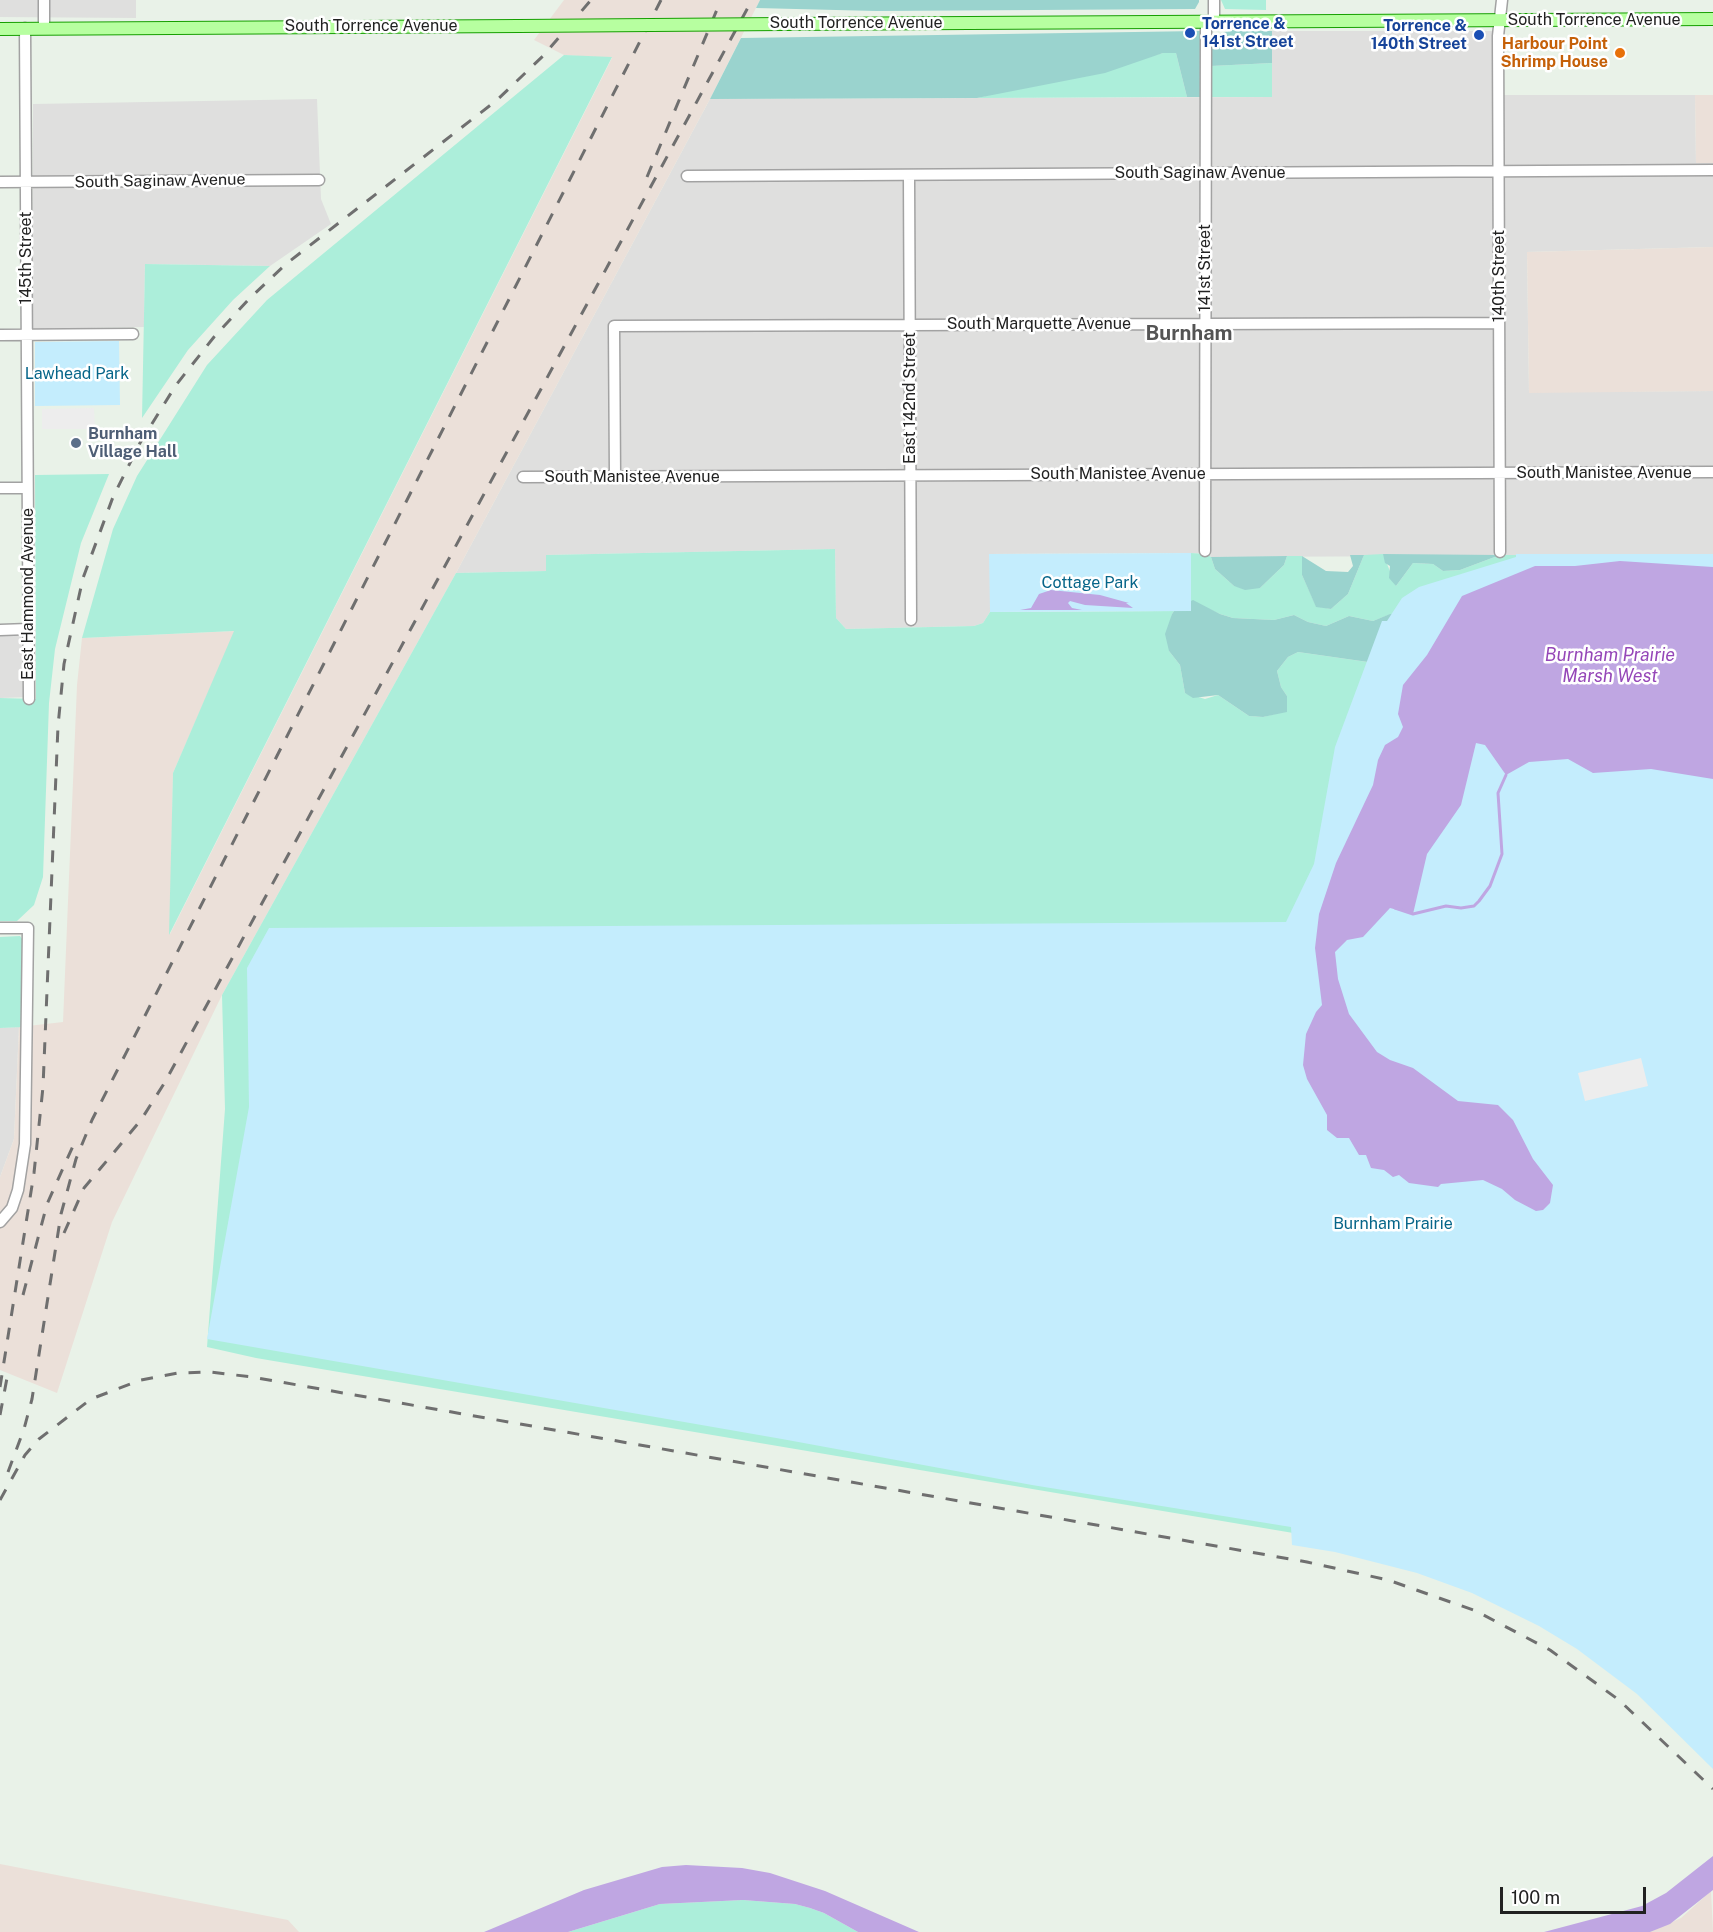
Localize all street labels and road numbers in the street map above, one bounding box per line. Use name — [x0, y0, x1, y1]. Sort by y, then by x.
street label: South Torrence Avenue — [1507, 10, 1681, 30]
street label: South Torrence Avenue — [769, 13, 943, 33]
street label: South Torrence Avenue — [284, 16, 458, 36]
street label: South Saginaw Avenue — [1114, 163, 1286, 183]
street label: South Saginaw Avenue — [74, 170, 246, 192]
street label: 145th Street — [16, 212, 36, 304]
street label: 141st Street — [1195, 224, 1215, 312]
street label: 140th Street — [1489, 230, 1509, 322]
street label: South Marquette Avenue — [947, 314, 1131, 334]
street label: East 142nd Street — [900, 332, 920, 464]
street label: South Manistee Avenue — [1516, 463, 1692, 483]
street label: South Manistee Avenue — [1030, 464, 1206, 484]
street label: South Manistee Avenue — [544, 467, 720, 487]
street label: East Hammond Avenue — [18, 508, 38, 680]

